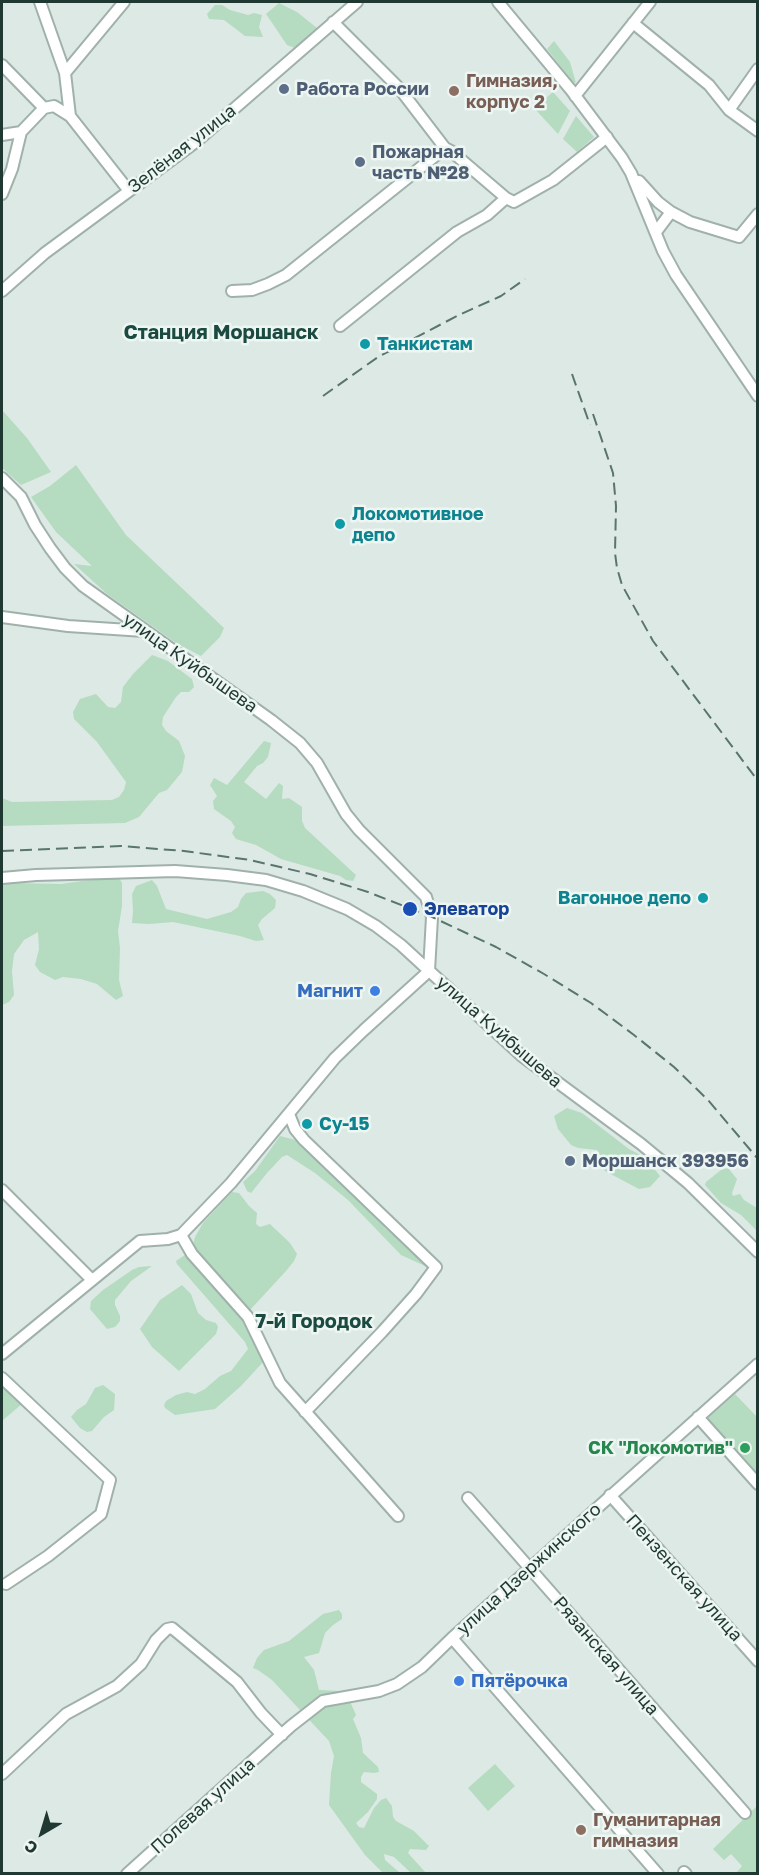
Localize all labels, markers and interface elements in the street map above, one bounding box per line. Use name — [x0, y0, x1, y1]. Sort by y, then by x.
place label: Гимназия, корпус 2 — [466, 70, 558, 112]
place label: Работа России — [296, 78, 429, 100]
marker: Работа России — [277, 82, 291, 96]
marker: Гимназия, корпус 2 — [447, 84, 461, 98]
street label: Зелёная улица — [124, 100, 240, 198]
place label: Пожарная часть №28 — [372, 141, 469, 184]
marker: Пожарная часть №28 — [353, 155, 367, 169]
district label: Станция Моршанск — [123, 321, 319, 345]
place label: Танкистам — [377, 333, 473, 355]
marker: Танкистам — [358, 337, 372, 351]
place label: Локомотивное депо — [352, 503, 484, 546]
marker: Локомотивное депо — [333, 517, 347, 531]
street label: улица Куйбышева — [119, 608, 261, 718]
place label: Вагонное депо — [558, 887, 691, 909]
marker: Вагонное депо — [696, 891, 710, 905]
place label: Элеватор — [424, 898, 509, 920]
marker: Элеватор — [401, 900, 419, 918]
street label: улица Куйбышева — [432, 972, 566, 1092]
place label: Магнит — [297, 980, 363, 1002]
marker: Магнит — [368, 984, 382, 998]
place label: Су-15 — [319, 1113, 369, 1135]
marker: Су-15 — [300, 1117, 314, 1131]
place label: Моршанск 393956 — [582, 1150, 749, 1172]
marker: Моршанск 393956 — [563, 1154, 577, 1168]
district label: 7-й Городок — [255, 1310, 373, 1334]
place label: СК "Локомотив" — [588, 1437, 733, 1459]
marker: СК "Локомотив" — [738, 1441, 752, 1455]
street label: улица Дзержинского — [452, 1499, 606, 1639]
street label: Пензенская улица — [621, 1510, 747, 1646]
street label: Рязанская улица — [549, 1592, 663, 1720]
place label: Пятёрочка — [471, 1670, 568, 1692]
marker: Пятёрочка — [452, 1674, 466, 1688]
street label: Полевая улица — [146, 1754, 260, 1858]
north arrow — [12, 1803, 72, 1863]
place label: Гуманитарная гимназия — [593, 1809, 721, 1852]
marker: Гуманитарная гимназия — [574, 1823, 588, 1837]
text: С — [20, 1836, 42, 1859]

